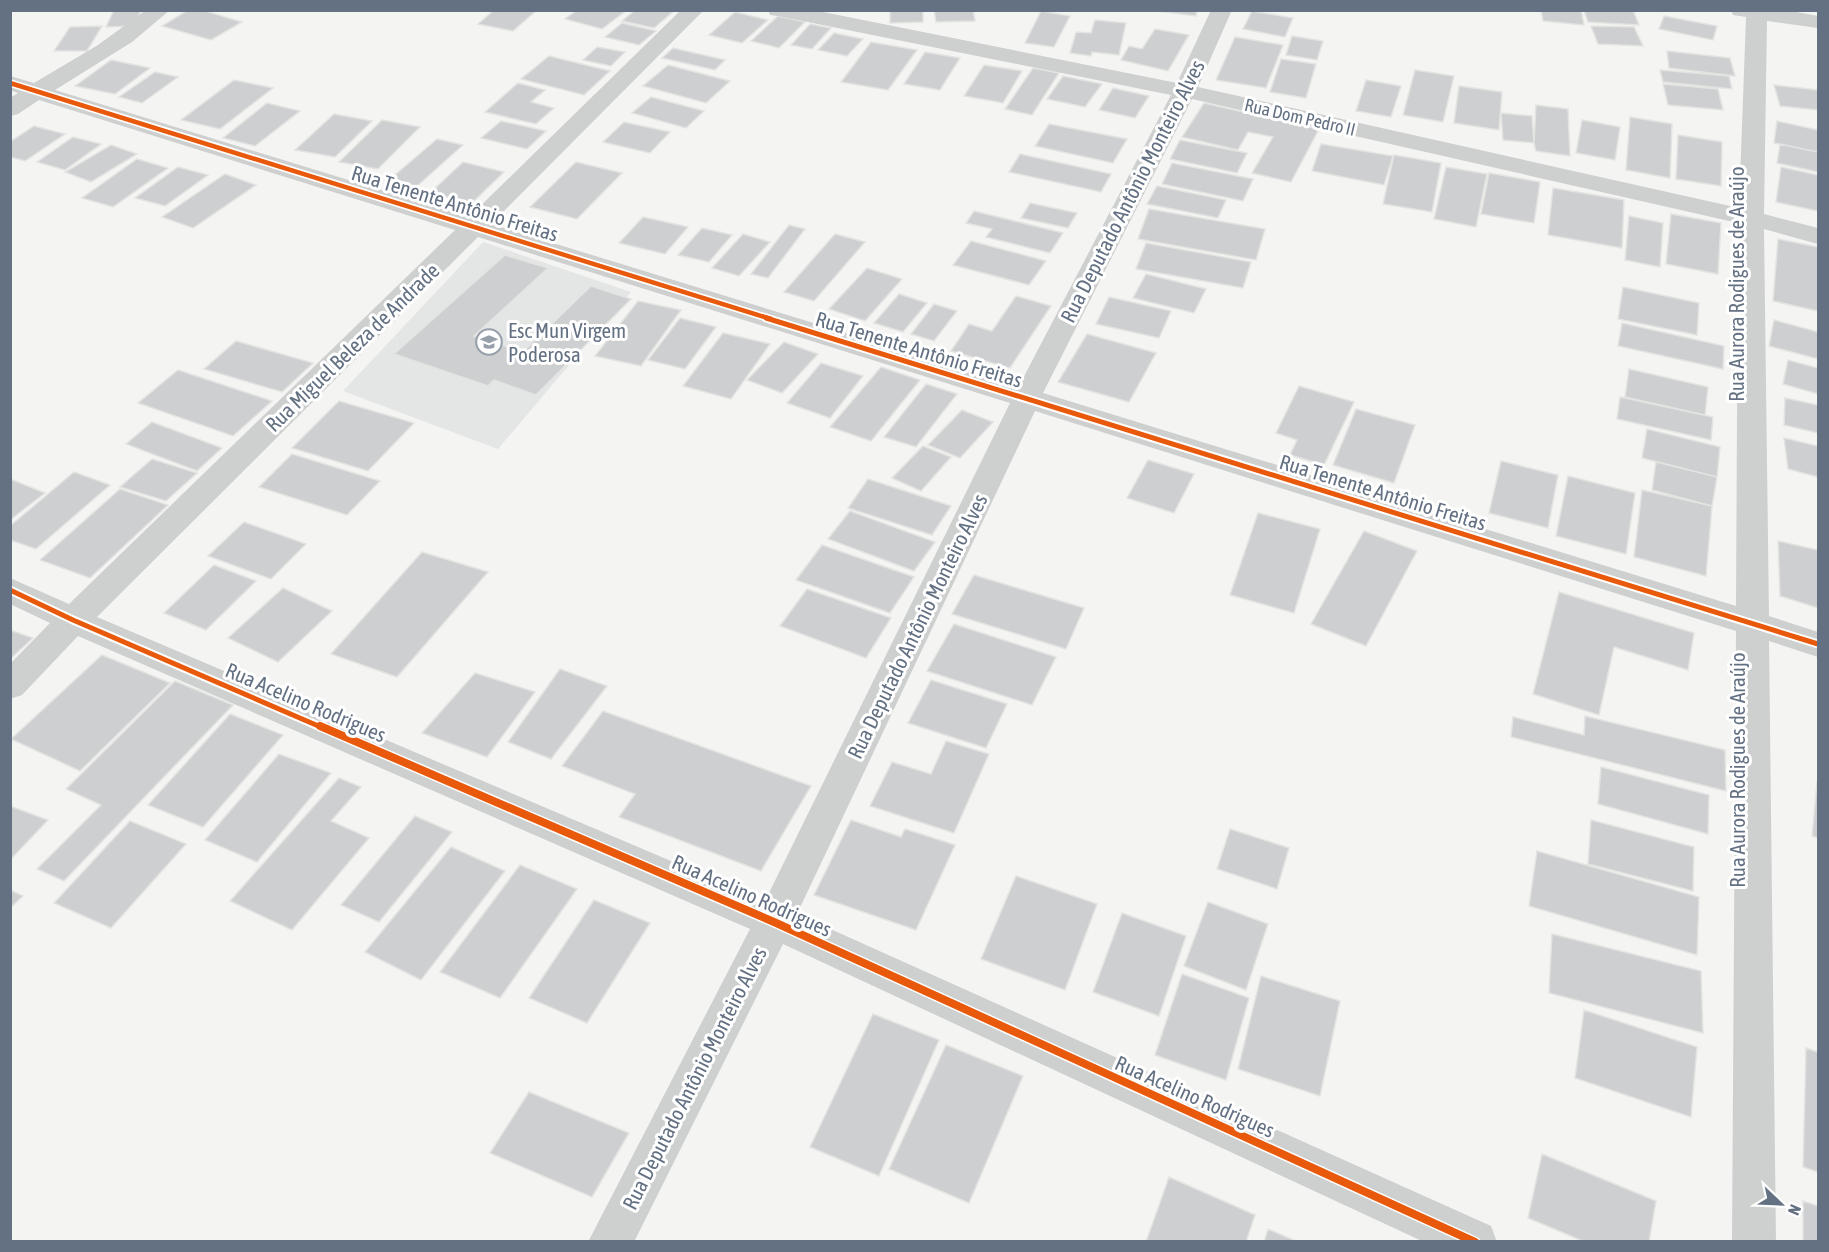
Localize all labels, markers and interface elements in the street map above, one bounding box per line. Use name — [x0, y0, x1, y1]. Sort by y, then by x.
street label: Rua Deputado Antônio Monteiro Alves — [1055, 56, 1209, 326]
street label: Rua Dom Pedro II — [1243, 94, 1357, 140]
street label: Rua Tenente Antônio Freitas — [349, 160, 561, 246]
street label: Rua Aurora Rodigues de Araújo — [1724, 166, 1748, 402]
street label: Rua Miguel Beleza de Andrade — [260, 258, 444, 436]
street label: Rua Tenente Antônio Freitas — [813, 306, 1025, 392]
place label: Esc Mun Virgem Poderosa — [508, 318, 626, 366]
school or university icon: Esc Mun Virgem Poderosa — [474, 327, 504, 357]
street label: Rua Tenente Antônio Freitas — [1277, 449, 1489, 535]
street label: Rua Deputado Antônio Monteiro Alves — [842, 490, 992, 762]
street label: Rua Aurora Rodigues de Araújo — [1725, 652, 1749, 888]
street label: Rua Acelino Rodrigues — [222, 657, 390, 747]
street label: Rua Acelino Rodrigues — [669, 849, 835, 941]
street label: Rua Deputado Antônio Monteiro Alves — [617, 943, 771, 1213]
street label: Rua Acelino Rodrigues — [1112, 1050, 1278, 1142]
north arrow — [1751, 1174, 1811, 1234]
text: N — [1785, 1202, 1805, 1218]

